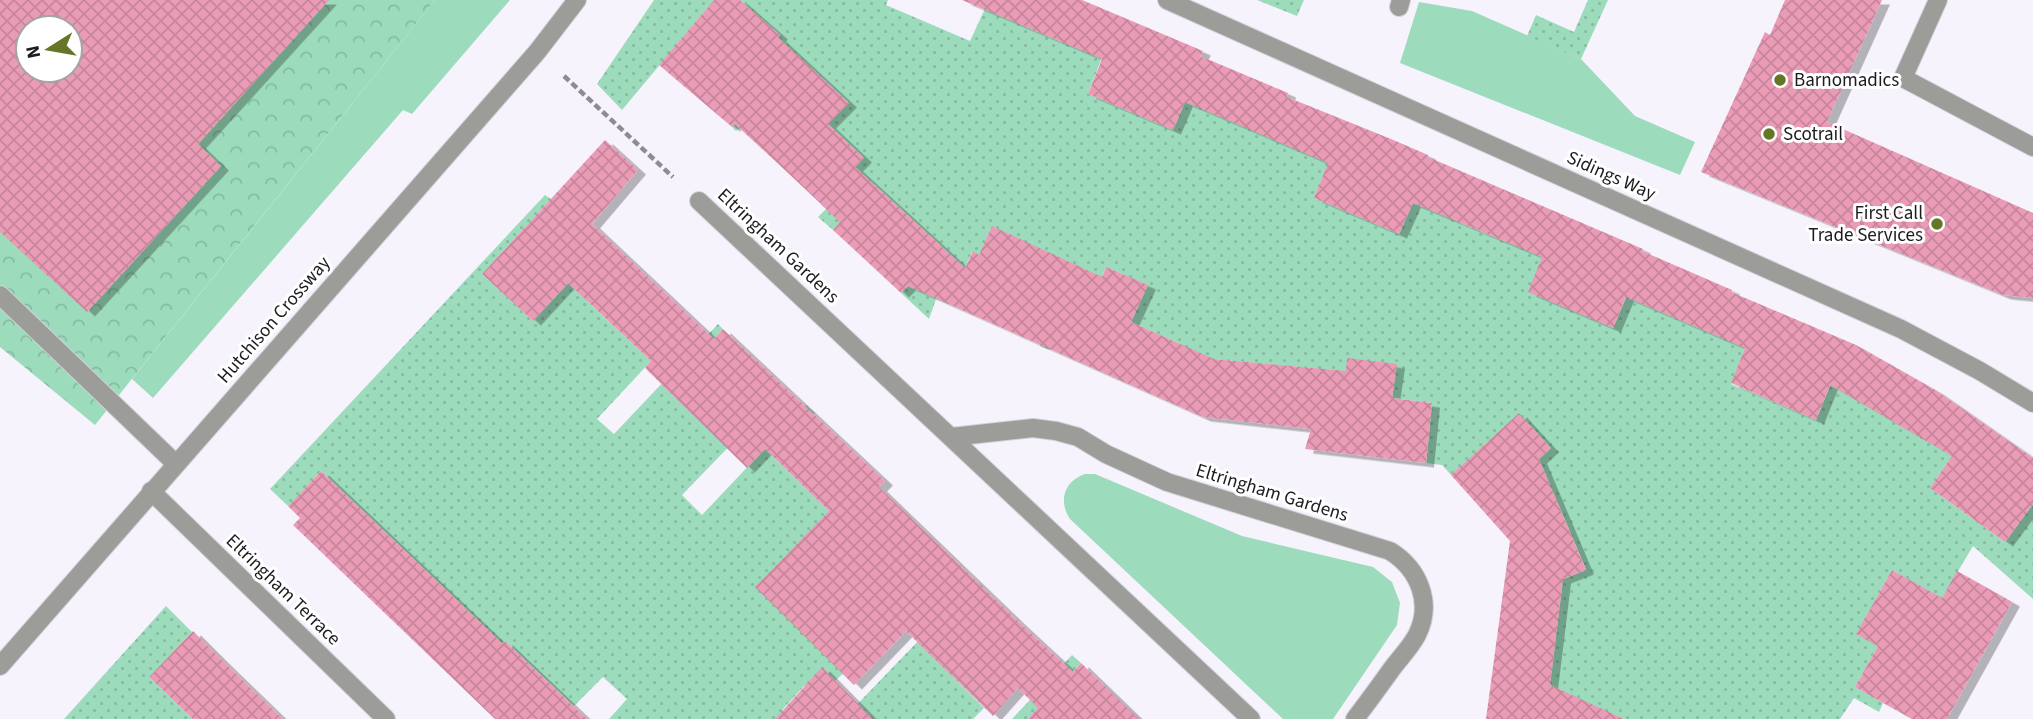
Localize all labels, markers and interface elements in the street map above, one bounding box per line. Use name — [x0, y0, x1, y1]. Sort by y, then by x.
north arrow — [14, 14, 84, 84]
text: N — [19, 43, 48, 61]
place label: Barnomadics — [1794, 67, 1899, 94]
marker: Barnomadics — [1772, 72, 1788, 88]
place label: Scotrail — [1783, 121, 1843, 148]
marker: Scotrail — [1761, 126, 1777, 142]
street label: Sidings Way — [1562, 144, 1660, 208]
street label: Eltringham Gardens — [711, 182, 845, 310]
place label: First Call Trade Services — [1808, 200, 1923, 249]
marker: First Call Trade Services — [1929, 216, 1945, 232]
street label: Hutchison Crossway — [211, 251, 337, 389]
street label: Eltringham Gardens — [1192, 457, 1352, 529]
street label: Eltringham Terrace — [220, 528, 346, 652]

